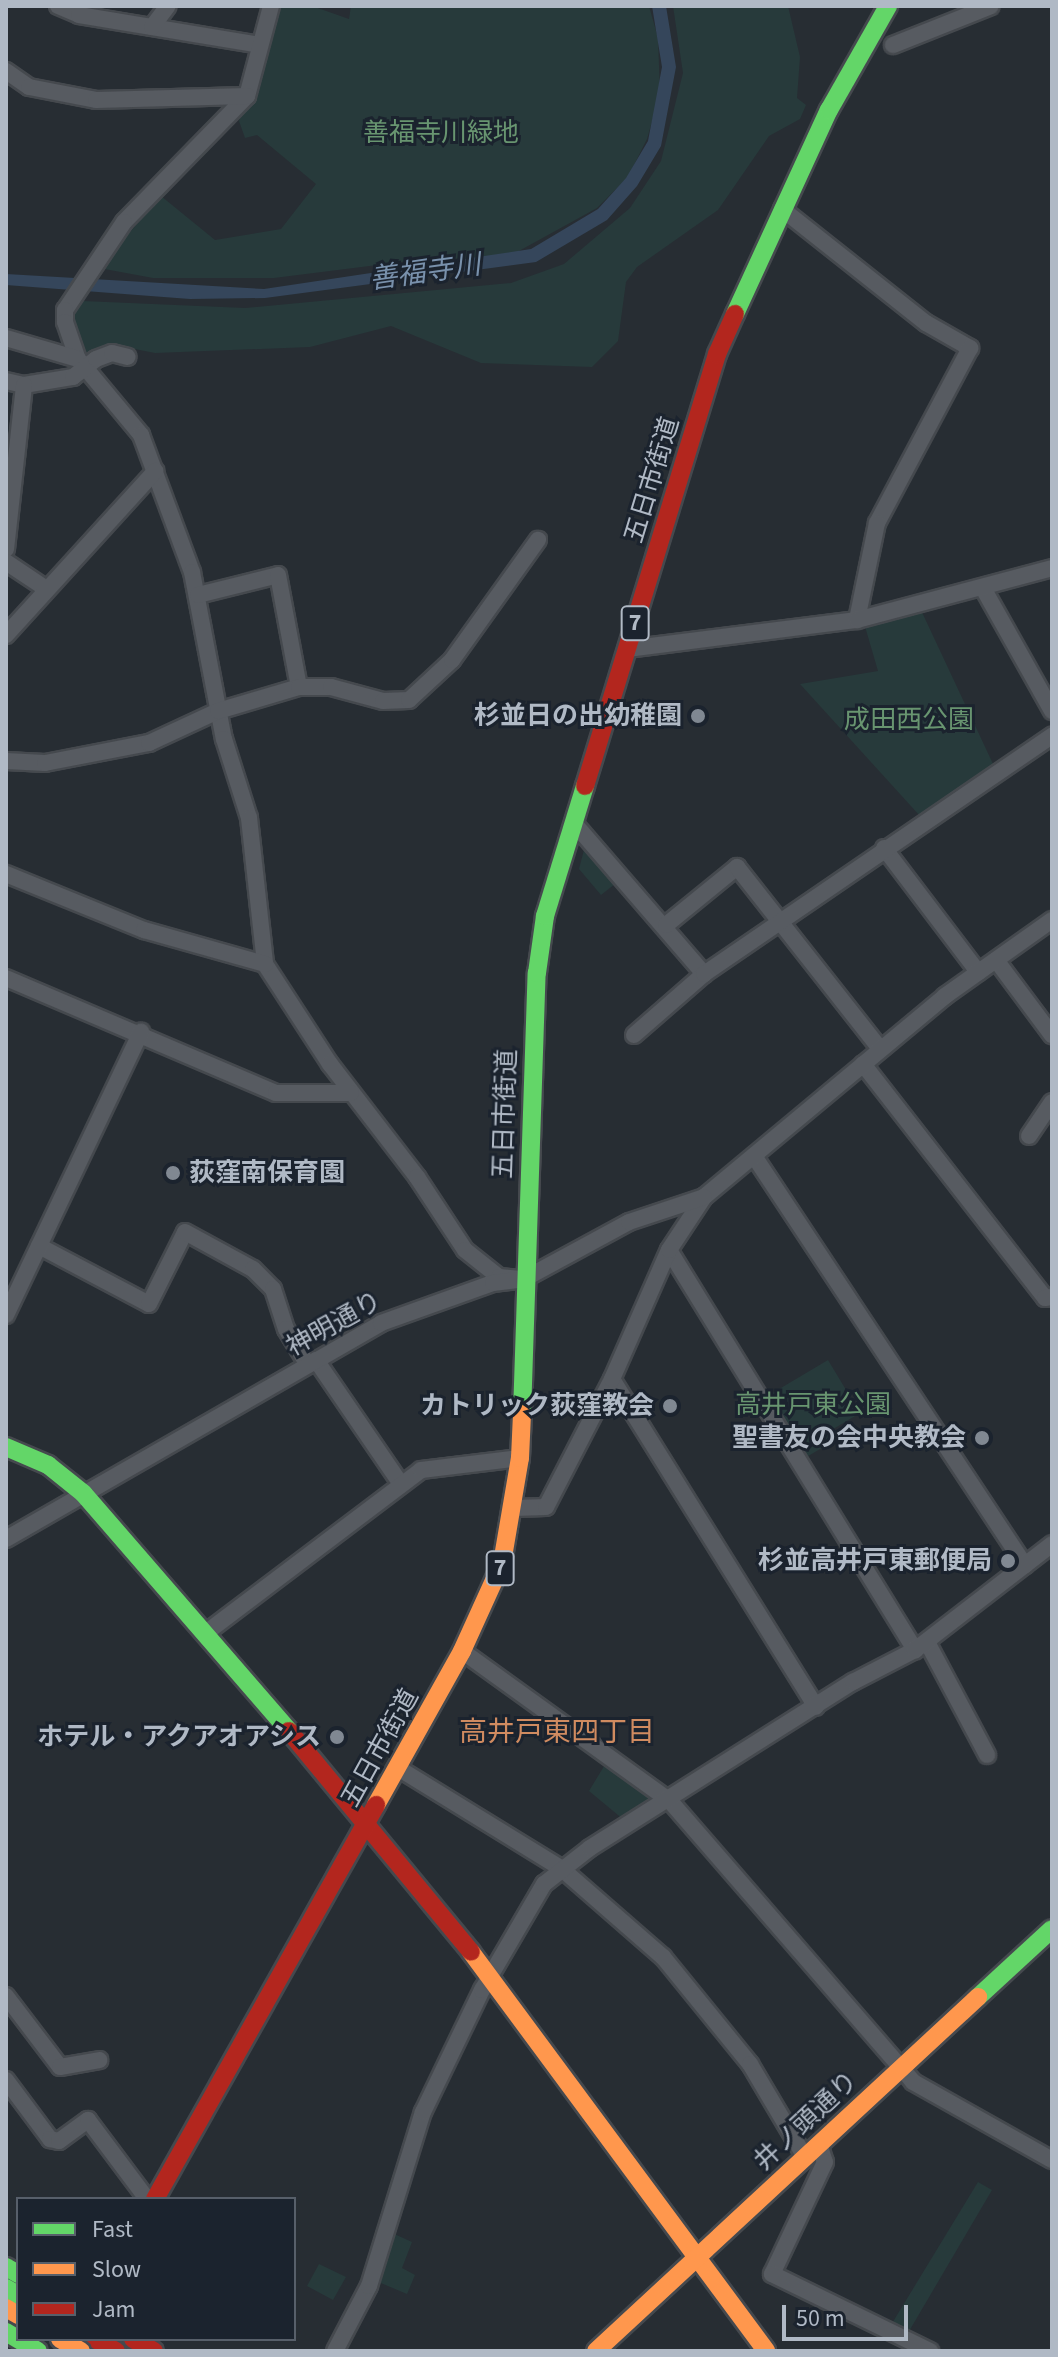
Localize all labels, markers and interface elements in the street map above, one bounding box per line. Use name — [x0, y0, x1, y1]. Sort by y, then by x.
park label: 善福寺川緑地 — [363, 117, 519, 149]
water label: 善福寺川 — [367, 248, 483, 296]
street label: 五日市街道 — [618, 413, 686, 547]
road number: 7 — [619, 603, 651, 643]
place label: 杉並日の出幼稚園 — [474, 700, 682, 732]
park label: 成田西公園 — [844, 704, 974, 736]
marker: 杉並日の出幼稚園 — [689, 707, 707, 725]
street label: 五日市街道 — [487, 1048, 523, 1180]
place label: 荻窪南保育園 — [189, 1157, 345, 1189]
marker: 荻窪南保育園 — [164, 1164, 182, 1182]
street label: 神明通り — [281, 1285, 387, 1363]
park label: 高井戸東公園 — [735, 1389, 891, 1421]
place label: カトリック荻窪教会 — [420, 1390, 654, 1422]
marker: カトリック荻窪教会 — [661, 1397, 679, 1415]
place label: 聖書友の会中央教会 — [732, 1422, 966, 1454]
marker: 聖書友の会中央教会 — [973, 1429, 991, 1447]
place label: 杉並高井戸東郵便局 — [758, 1545, 992, 1577]
road number: 7 — [484, 1548, 516, 1588]
marker: 杉並高井戸東郵便局 — [999, 1552, 1017, 1570]
street label: 五日市街道 — [335, 1684, 425, 1812]
district label: 高井戸東四丁目 — [459, 1715, 655, 1749]
place label: ホテル・アクアオアシス — [35, 1721, 321, 1753]
marker: ホテル・アクアオアシス — [328, 1728, 346, 1746]
street label: 井ノ頭通り — [748, 2065, 864, 2177]
legend — [16, 2197, 296, 2341]
text: Fast — [92, 2212, 133, 2247]
text: Slow — [92, 2252, 141, 2287]
scale bar — [786, 2289, 912, 2339]
text: Jam — [92, 2292, 136, 2327]
text: 50 m — [796, 2301, 845, 2336]

